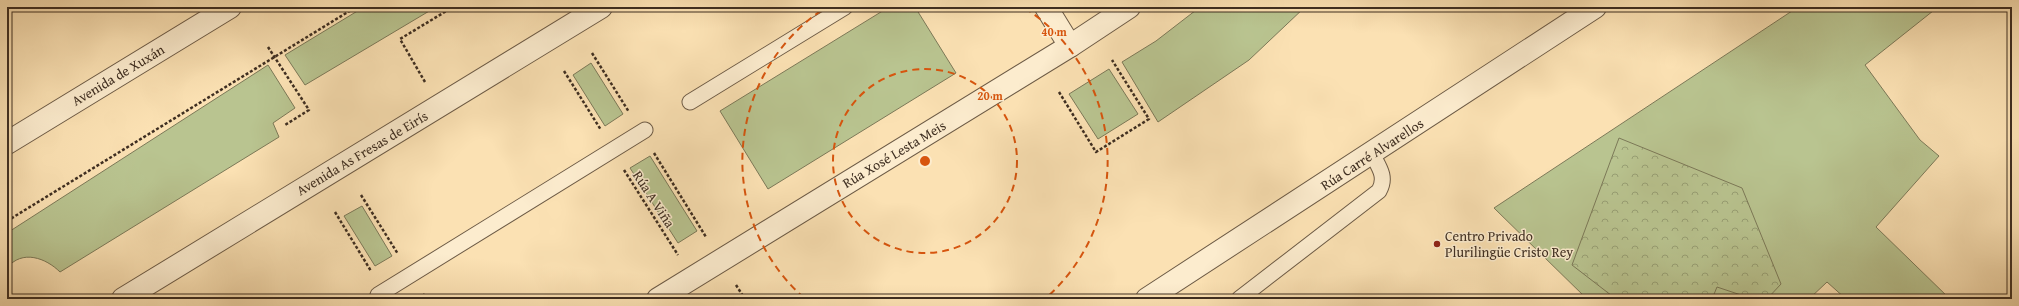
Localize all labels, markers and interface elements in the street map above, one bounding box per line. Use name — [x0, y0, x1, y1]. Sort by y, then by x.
text: 40 m — [1041, 23, 1067, 40]
street label: Avenida de Xuxán — [68, 39, 168, 111]
text: 20 m — [977, 87, 1003, 104]
street label: Avenida As Fresas de Eirís — [292, 106, 432, 200]
street label: Rúa Carré Alvarellos — [1317, 113, 1427, 195]
street label: Rúa Xosé Lesta Meis — [838, 115, 950, 193]
centre of rings — [918, 154, 932, 168]
street label: Rúa A Viña — [628, 167, 680, 232]
place label: Centro Privado Plurilingüe Cristo Rey — [1445, 226, 1573, 262]
marker: Centro Privado Plurilingüe Cristo Rey — [1432, 239, 1442, 249]

